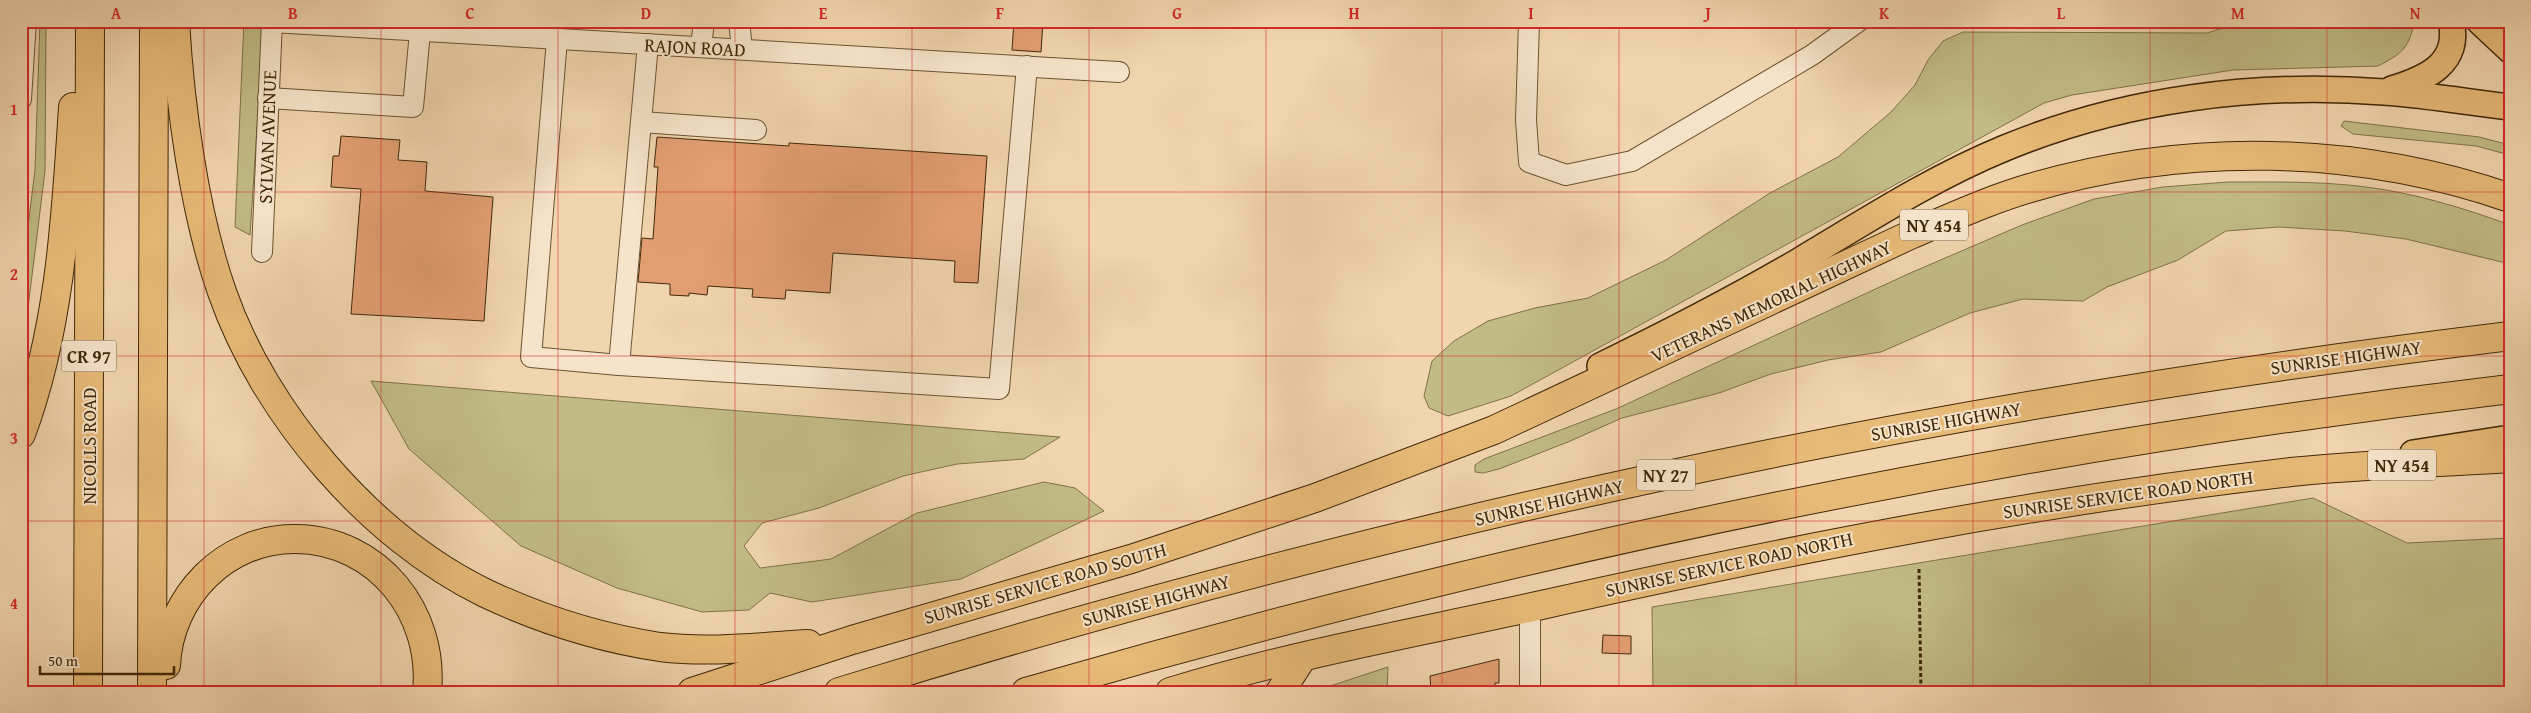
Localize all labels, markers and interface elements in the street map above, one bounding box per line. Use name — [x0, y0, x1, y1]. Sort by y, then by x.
text: A — [111, 1, 122, 25]
text: B — [288, 1, 298, 25]
text: C — [465, 1, 475, 25]
text: D — [641, 1, 651, 25]
text: E — [819, 1, 828, 25]
text: F — [996, 1, 1004, 25]
text: G — [1172, 1, 1182, 25]
text: H — [1348, 1, 1360, 25]
text: I — [1528, 1, 1534, 25]
text: J — [1702, 1, 1711, 25]
text: K — [1879, 1, 1890, 25]
text: L — [2057, 1, 2066, 25]
text: M — [2231, 1, 2245, 25]
text: N — [2410, 1, 2421, 25]
street label: RAJON ROAD — [644, 30, 746, 64]
street label: SYLVAN AVENUE — [251, 69, 283, 204]
text: 1 — [10, 97, 18, 121]
road number: NY 454 — [1900, 210, 1968, 240]
street label: VETERANS MEMORIAL HIGHWAY — [1646, 233, 1897, 369]
text: 2 — [10, 262, 18, 286]
street label: SUNRISE HIGHWAY — [2269, 332, 2424, 381]
road number: CR 97 — [62, 341, 116, 372]
street label: NICOLLS ROAD — [75, 387, 103, 505]
street label: SUNRISE HIGHWAY — [1869, 394, 2024, 448]
text: 3 — [10, 426, 18, 450]
road number: NY 454 — [2368, 450, 2436, 480]
road number: NY 27 — [1637, 460, 1695, 490]
street label: SUNRISE SERVICE ROAD NORTH — [2001, 463, 2255, 525]
street label: SUNRISE HIGHWAY — [1472, 471, 1627, 533]
street label: SUNRISE SERVICE ROAD NORTH — [1603, 524, 1855, 604]
street label: SUNRISE SERVICE ROAD SOUTH — [920, 535, 1170, 631]
street label: SUNRISE HIGHWAY — [1079, 567, 1234, 633]
text: 4 — [10, 591, 18, 615]
scale bar — [40, 643, 174, 675]
text: 50 m — [48, 650, 79, 671]

